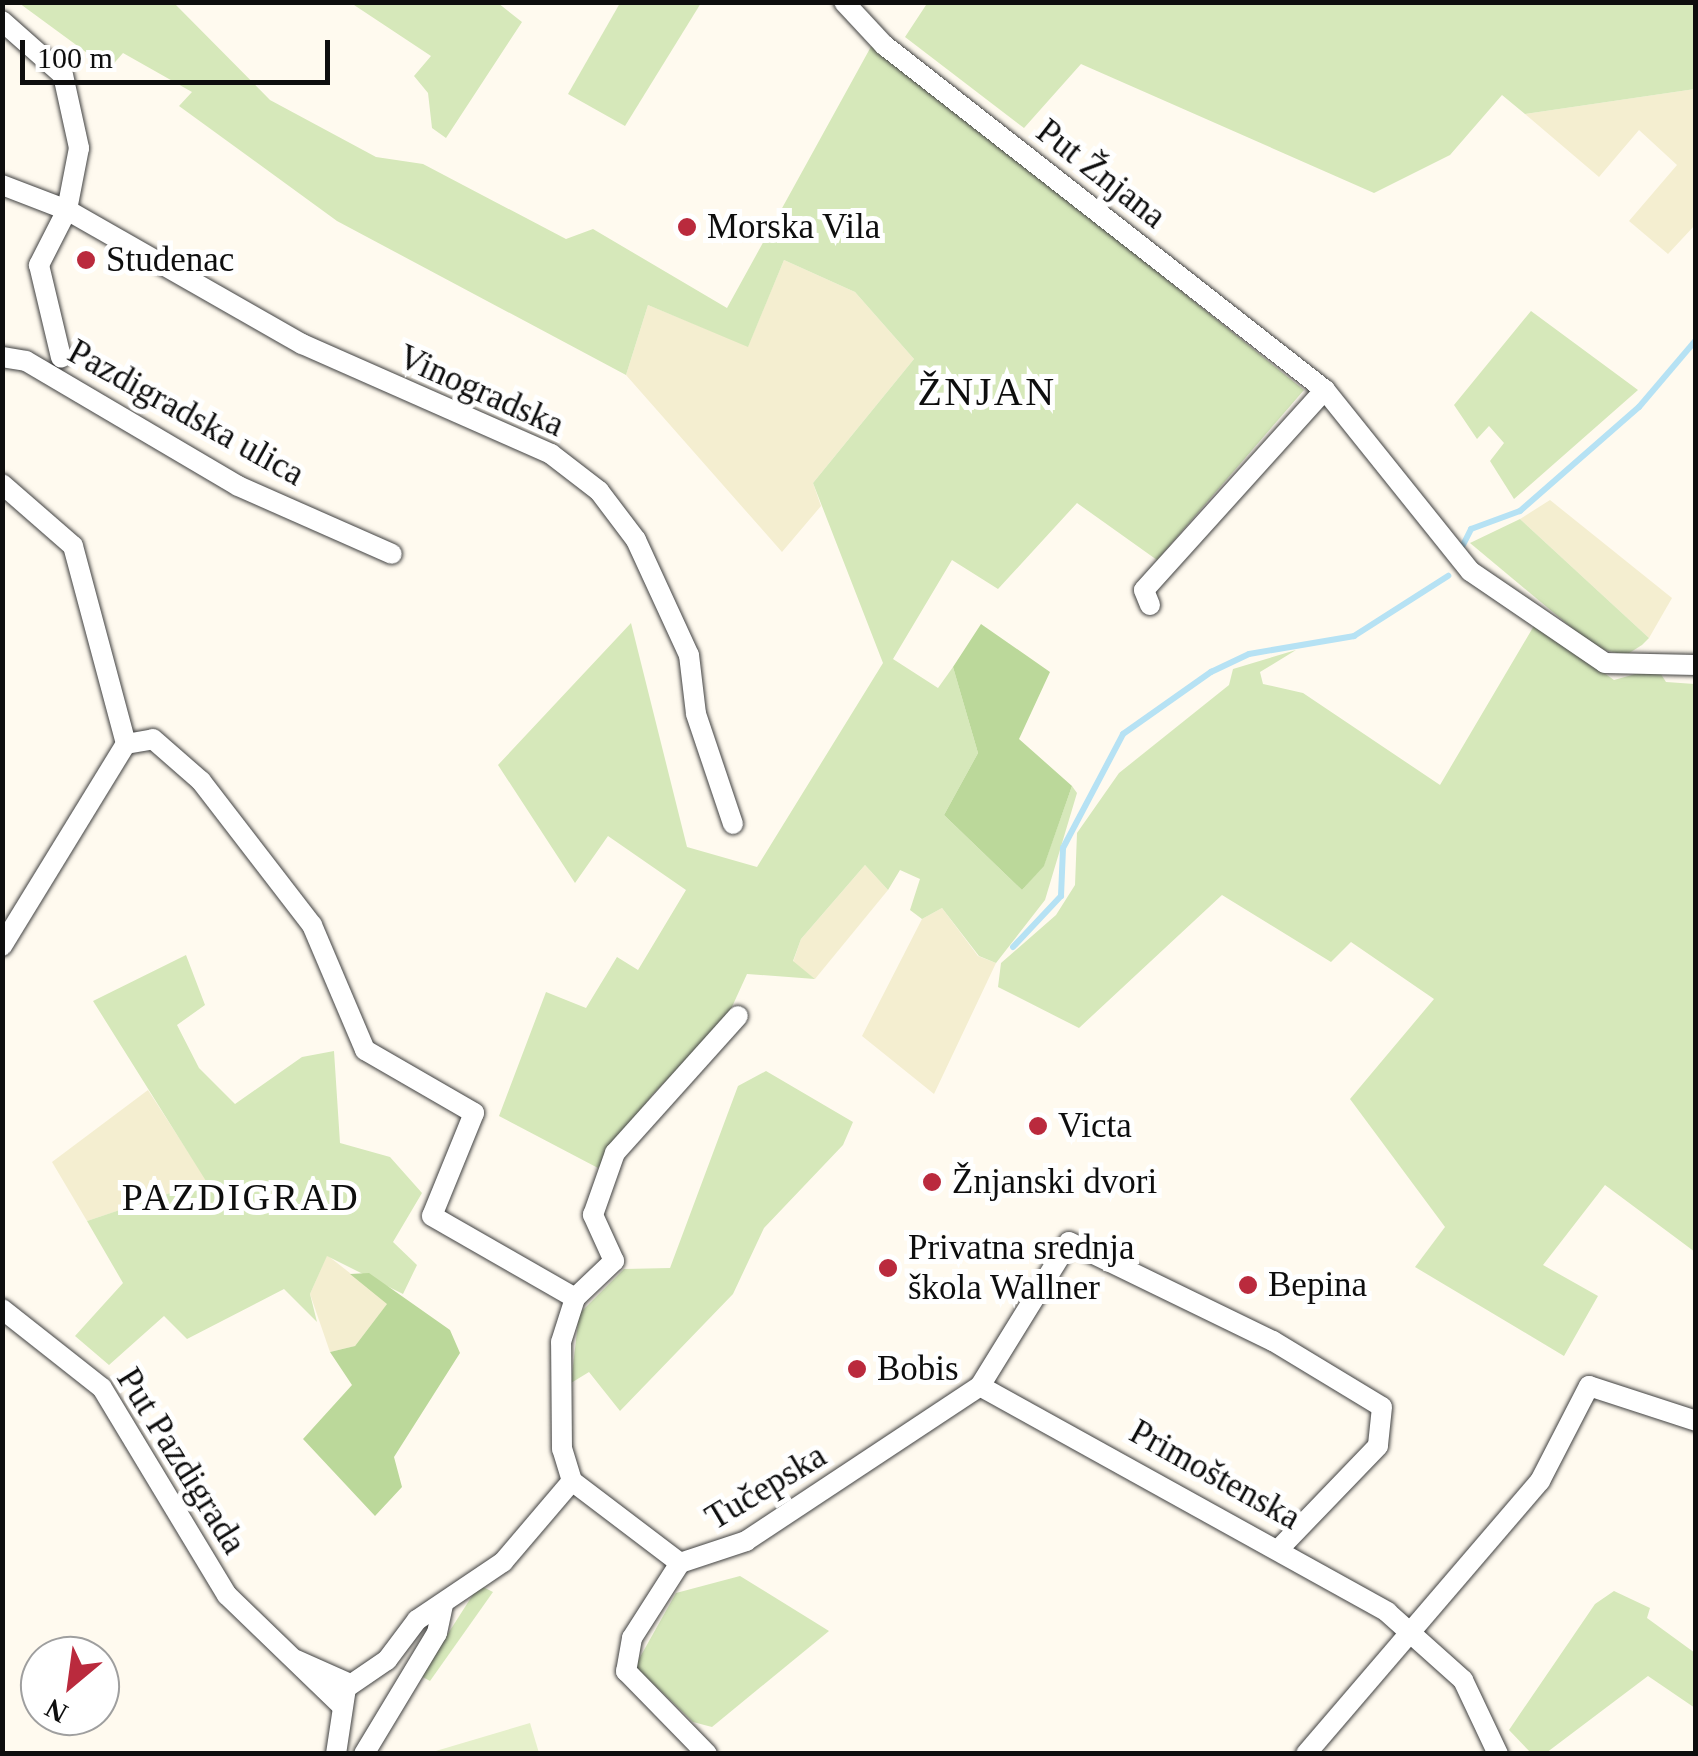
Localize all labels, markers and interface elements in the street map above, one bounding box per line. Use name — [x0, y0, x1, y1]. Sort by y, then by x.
scale bar — [25, 20, 335, 82]
text: 100 m — [37, 41, 113, 74]
street label: Put Žnjana — [1028, 110, 1174, 238]
place label: Morska Vila — [707, 206, 881, 248]
marker: Morska Vila — [676, 216, 698, 238]
place label: Studenac — [106, 239, 234, 281]
marker: Studenac — [75, 249, 97, 271]
street label: Pazdigradska ulica — [61, 331, 311, 495]
street label: Vinogradska — [392, 336, 570, 446]
district label: ŽNJAN — [917, 368, 1057, 416]
place label: Victa — [1058, 1105, 1132, 1147]
marker: Victa — [1027, 1115, 1049, 1137]
place label: Žnjanski dvori — [952, 1161, 1157, 1203]
marker: Žnjanski dvori — [921, 1171, 943, 1193]
district label: PAZDIGRAD — [122, 1175, 360, 1221]
place label: Privatna srednja škola Wallner — [908, 1227, 1134, 1309]
marker: Privatna srednja škola Wallner — [877, 1257, 899, 1279]
place label: Bepina — [1268, 1264, 1367, 1306]
marker: Bepina — [1237, 1274, 1259, 1296]
place label: Bobis — [877, 1348, 959, 1390]
marker: Bobis — [846, 1358, 868, 1380]
street label: Put Pazdigrada — [107, 1360, 255, 1562]
street label: Primoštenska — [1122, 1411, 1308, 1539]
street label: Tučepska — [698, 1435, 834, 1539]
north arrow — [20, 1636, 120, 1736]
text: N — [40, 1692, 73, 1729]

